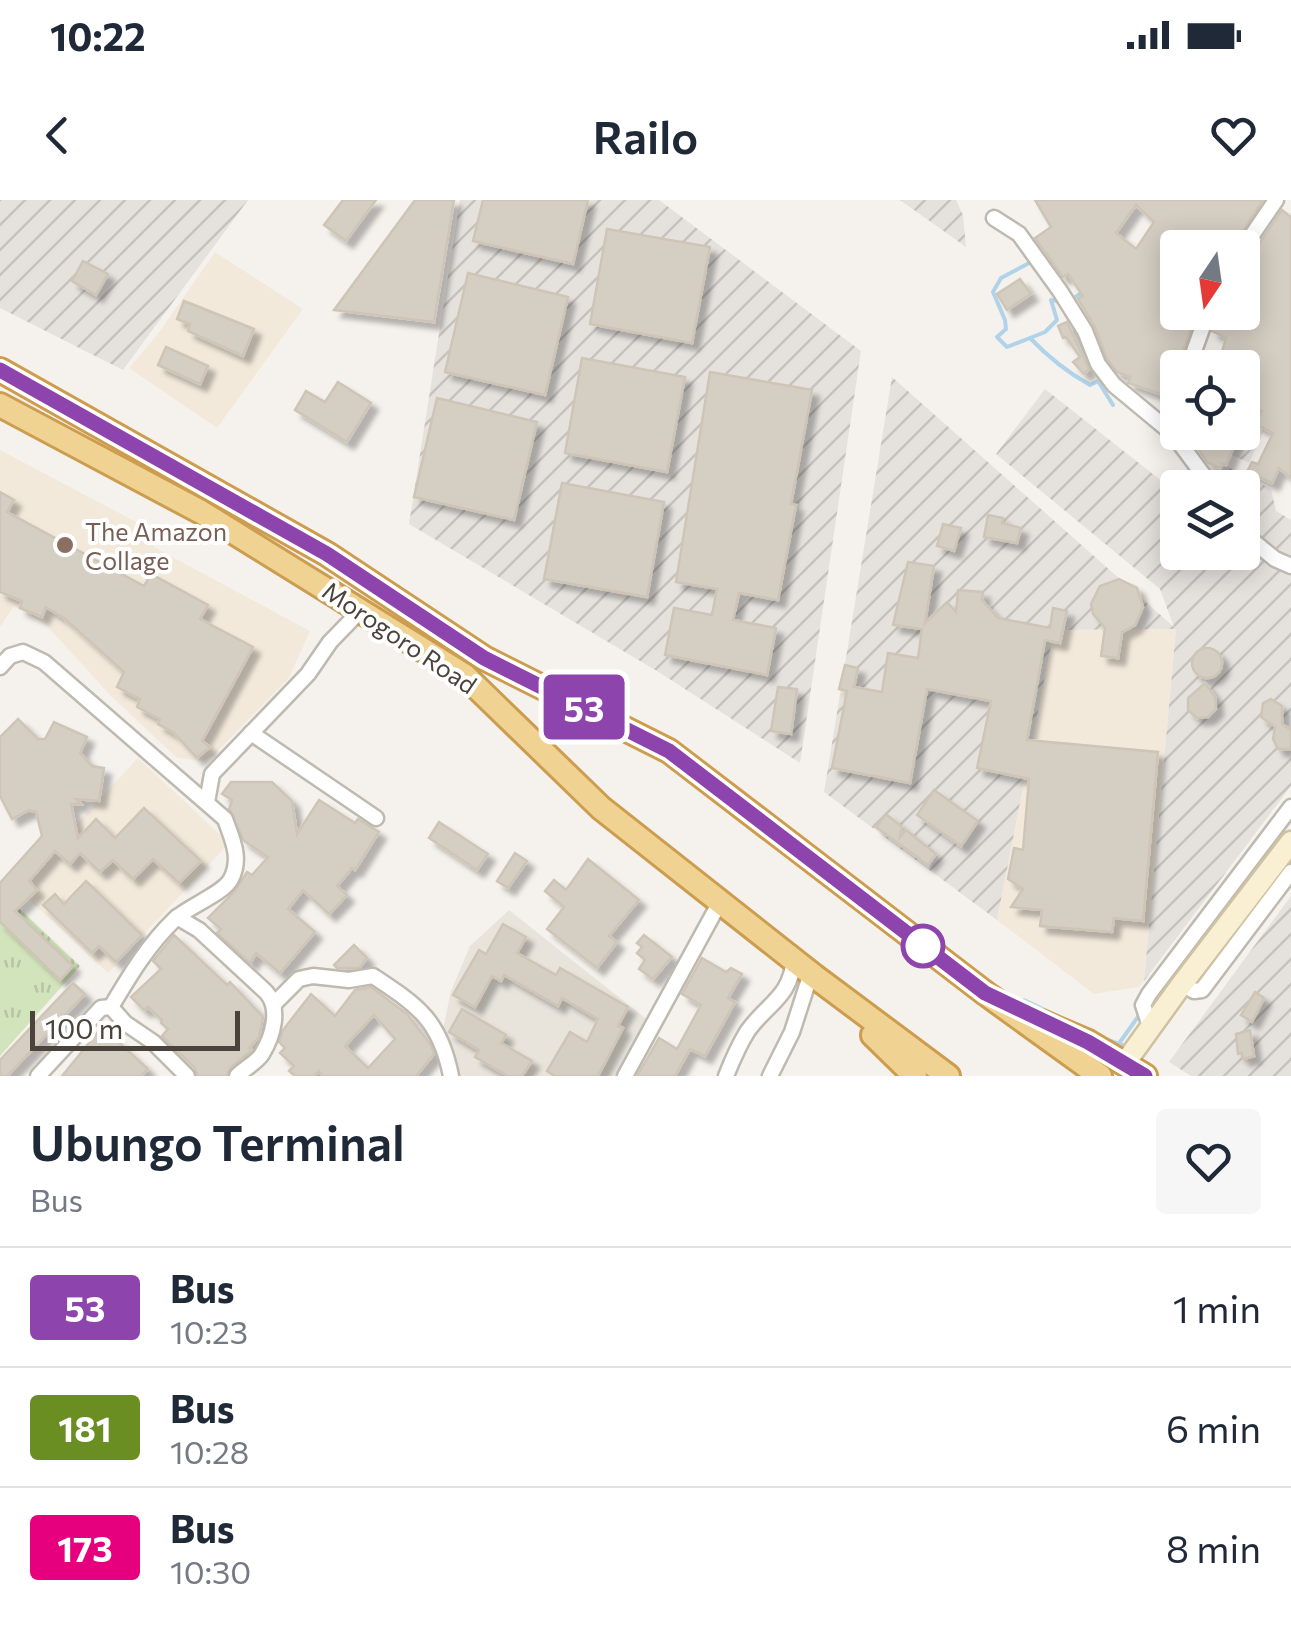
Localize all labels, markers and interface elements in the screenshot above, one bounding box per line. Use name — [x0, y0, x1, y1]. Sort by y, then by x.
text: 10:22 — [50, 12, 146, 59]
icon: back — [30, 108, 85, 163]
text: Railo — [593, 108, 698, 163]
icon: heart — [1206, 108, 1261, 163]
north arrow — [1160, 230, 1260, 330]
map controls — [1160, 230, 1260, 570]
button: locate — [1160, 350, 1260, 450]
button: layers — [1160, 470, 1260, 570]
place label: The Amazon Collage — [85, 516, 227, 575]
marker: The Amazon Collage — [54, 534, 76, 556]
street label: Morogoro Road — [317, 574, 483, 700]
line badge: 53 — [539, 674, 629, 740]
text: 53 — [564, 686, 604, 729]
unlabelled marker — [902, 925, 944, 967]
scale bar — [30, 1006, 240, 1050]
text: 100 m — [45, 1011, 123, 1045]
button: heart — [1156, 1109, 1261, 1214]
text: Ubungo Terminal — [30, 1112, 405, 1171]
text: Bus — [30, 1179, 83, 1219]
text: Bus — [170, 1264, 235, 1311]
text: 1 min — [1173, 1284, 1261, 1331]
text: 53 — [65, 1286, 105, 1329]
text: 10:23 — [170, 1311, 248, 1351]
text: Bus — [170, 1384, 235, 1431]
text: 6 min — [1166, 1404, 1261, 1451]
text: 181 — [58, 1406, 112, 1449]
text: 10:28 — [170, 1431, 249, 1471]
text: Bus — [170, 1504, 235, 1551]
text: 8 min — [1166, 1524, 1261, 1571]
text: 173 — [57, 1526, 113, 1569]
text: 10:30 — [170, 1551, 251, 1591]

